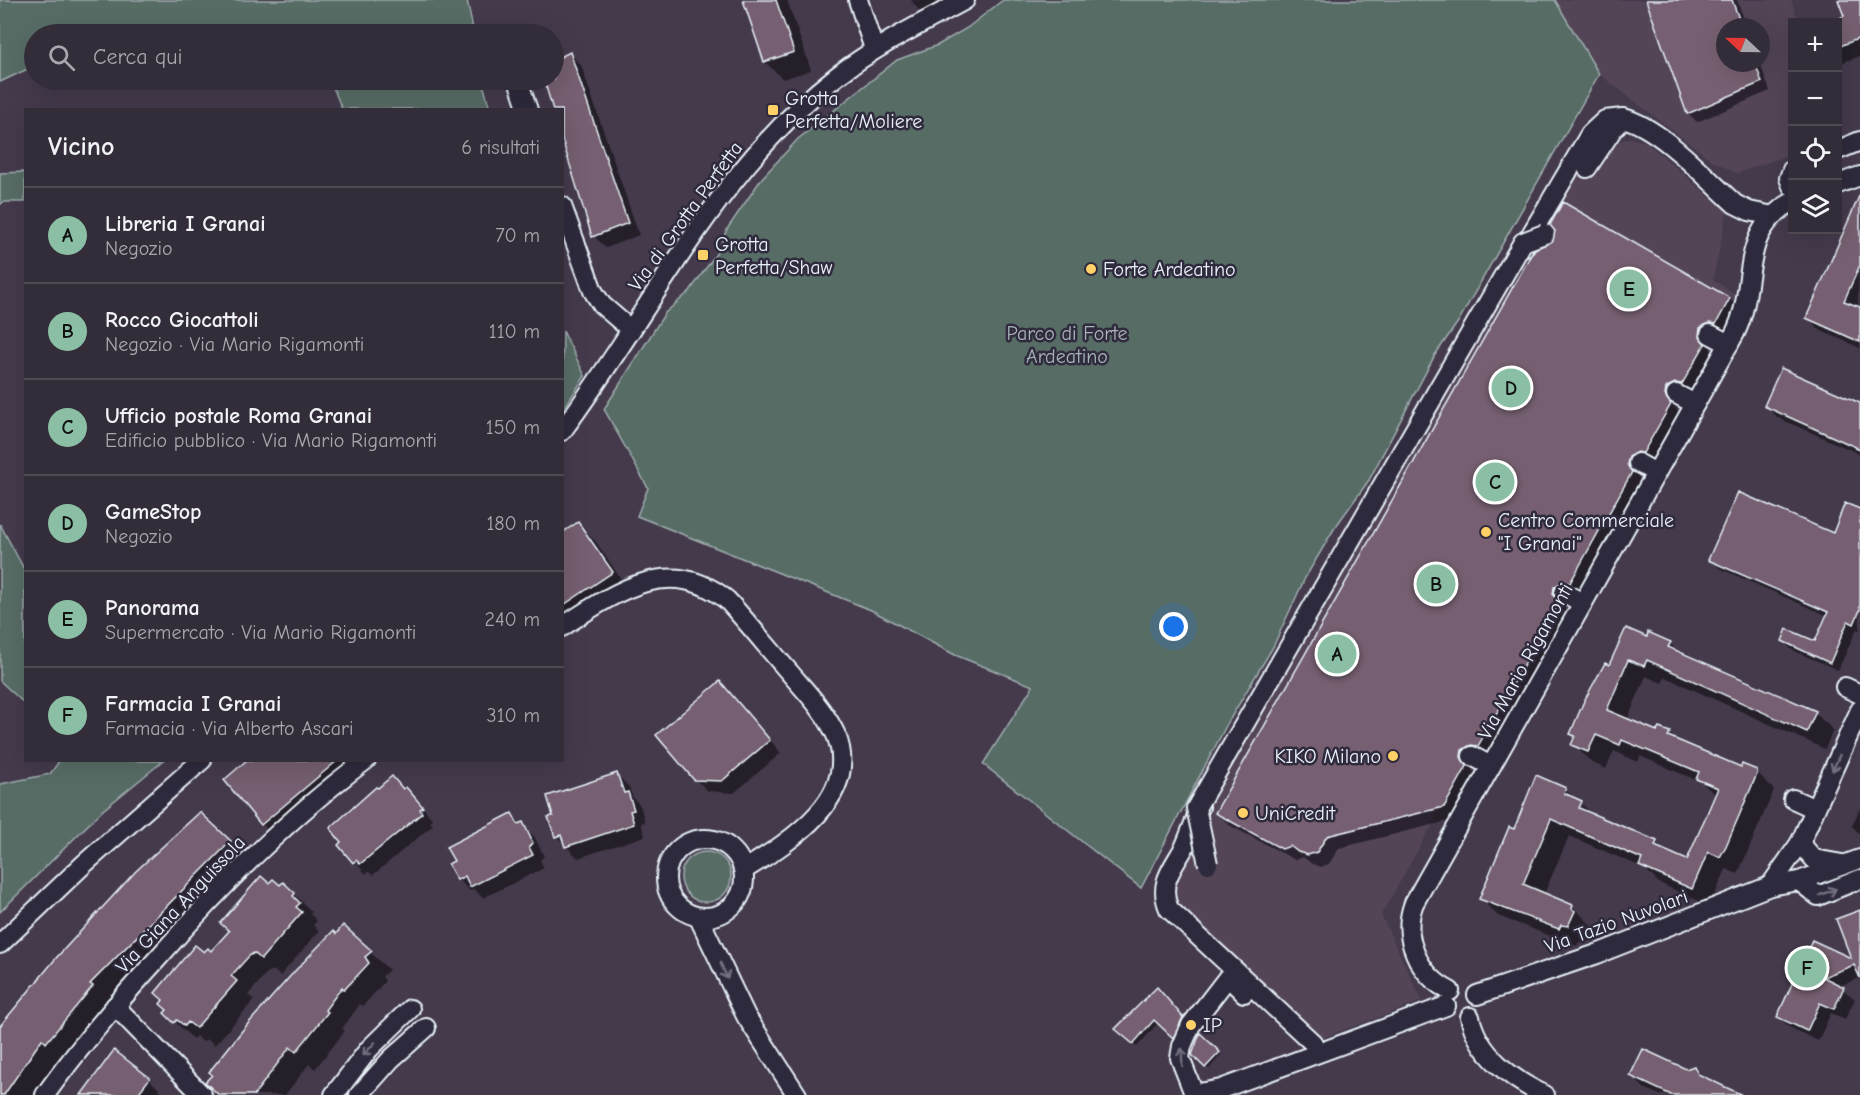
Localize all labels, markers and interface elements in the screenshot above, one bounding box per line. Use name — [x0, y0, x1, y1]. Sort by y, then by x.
north arrow — [1716, 18, 1770, 72]
map controls — [1788, 18, 1842, 234]
button: + — [1788, 18, 1842, 72]
search box — [24, 24, 564, 90]
icon: search — [45, 41, 78, 74]
text: Cerca qui — [93, 44, 183, 70]
button: − — [1788, 72, 1842, 126]
place label: Grotta Perfetta/Moliere — [785, 87, 922, 133]
marker: Grotta Perfetta/Moliere — [766, 103, 780, 117]
button: locate — [1788, 126, 1842, 180]
text: Vicino — [48, 132, 114, 162]
text: 6 risultati — [461, 136, 540, 159]
street label: Via di Grotta Perfetta — [623, 137, 747, 295]
button: layers — [1788, 180, 1842, 234]
text: Libreria I Granai — [105, 211, 266, 237]
text: A — [62, 224, 73, 247]
text: 70 m — [495, 224, 540, 247]
place label: Grotta Perfetta/Shaw — [715, 233, 833, 279]
text: Negozio — [105, 237, 173, 260]
marker: Grotta Perfetta/Shaw — [696, 248, 710, 262]
place label: Forte Ardeatino — [1103, 258, 1236, 281]
marker: Forte Ardeatino — [1084, 262, 1098, 276]
pin: E — [1610, 266, 1648, 312]
text: Rocco Giocattoli — [105, 307, 259, 333]
text: B — [61, 320, 74, 343]
text: 110 m — [489, 320, 540, 343]
park label: Parco di Forte Ardeatino — [1007, 322, 1127, 368]
text: Negozio · Via Mario Rigamonti — [105, 333, 364, 356]
pin: D — [1492, 366, 1530, 410]
text: Ufficio postale Roma Granai — [105, 403, 372, 429]
text: C — [61, 416, 74, 439]
text: 150 m — [486, 416, 540, 439]
text: Edificio pubblico · Via Mario Rigamonti — [105, 429, 437, 452]
pin: C — [1476, 460, 1514, 504]
text: GameStop — [105, 499, 202, 525]
place label: Centro Commerciale "I Granai" — [1498, 509, 1674, 555]
text: D — [61, 512, 74, 535]
text: 180 m — [486, 512, 540, 535]
text: Negozio — [105, 525, 173, 548]
marker: Centro Commerciale "I Granai" — [1479, 525, 1493, 539]
pin: B — [1416, 562, 1456, 606]
street label: Via Mario Rigamonti — [1473, 579, 1578, 743]
text: Panorama — [105, 595, 200, 621]
text: E — [62, 608, 73, 631]
text: 240 m — [485, 608, 540, 631]
your location — [1159, 612, 1188, 641]
text: Supermercato · Via Mario Rigamonti — [105, 621, 416, 644]
pin: A — [1318, 632, 1356, 676]
text: Farmacia I Granai — [105, 691, 281, 717]
text: F — [62, 704, 73, 727]
text: 310 m — [487, 704, 540, 727]
text: Farmacia · Via Alberto Ascari — [105, 717, 354, 740]
place label: KIKO Milano — [1274, 745, 1381, 768]
marker: KIKO Milano — [1386, 749, 1400, 763]
one-way arrow — [1830, 753, 1841, 772]
place label: UniCredit — [1255, 802, 1336, 825]
marker: UniCredit — [1236, 806, 1250, 820]
street label: Via Giana Anguissola — [111, 831, 250, 978]
street label: Via Tazio Nuvolari — [1541, 885, 1691, 958]
one-way arrow — [1818, 886, 1837, 897]
pin: F — [1788, 946, 1826, 990]
one-way arrow — [719, 961, 730, 979]
place label: IP — [1203, 1014, 1222, 1037]
marker: IP — [1184, 1018, 1198, 1032]
one-way arrow — [362, 1042, 376, 1057]
one-way arrow — [1177, 1047, 1188, 1067]

